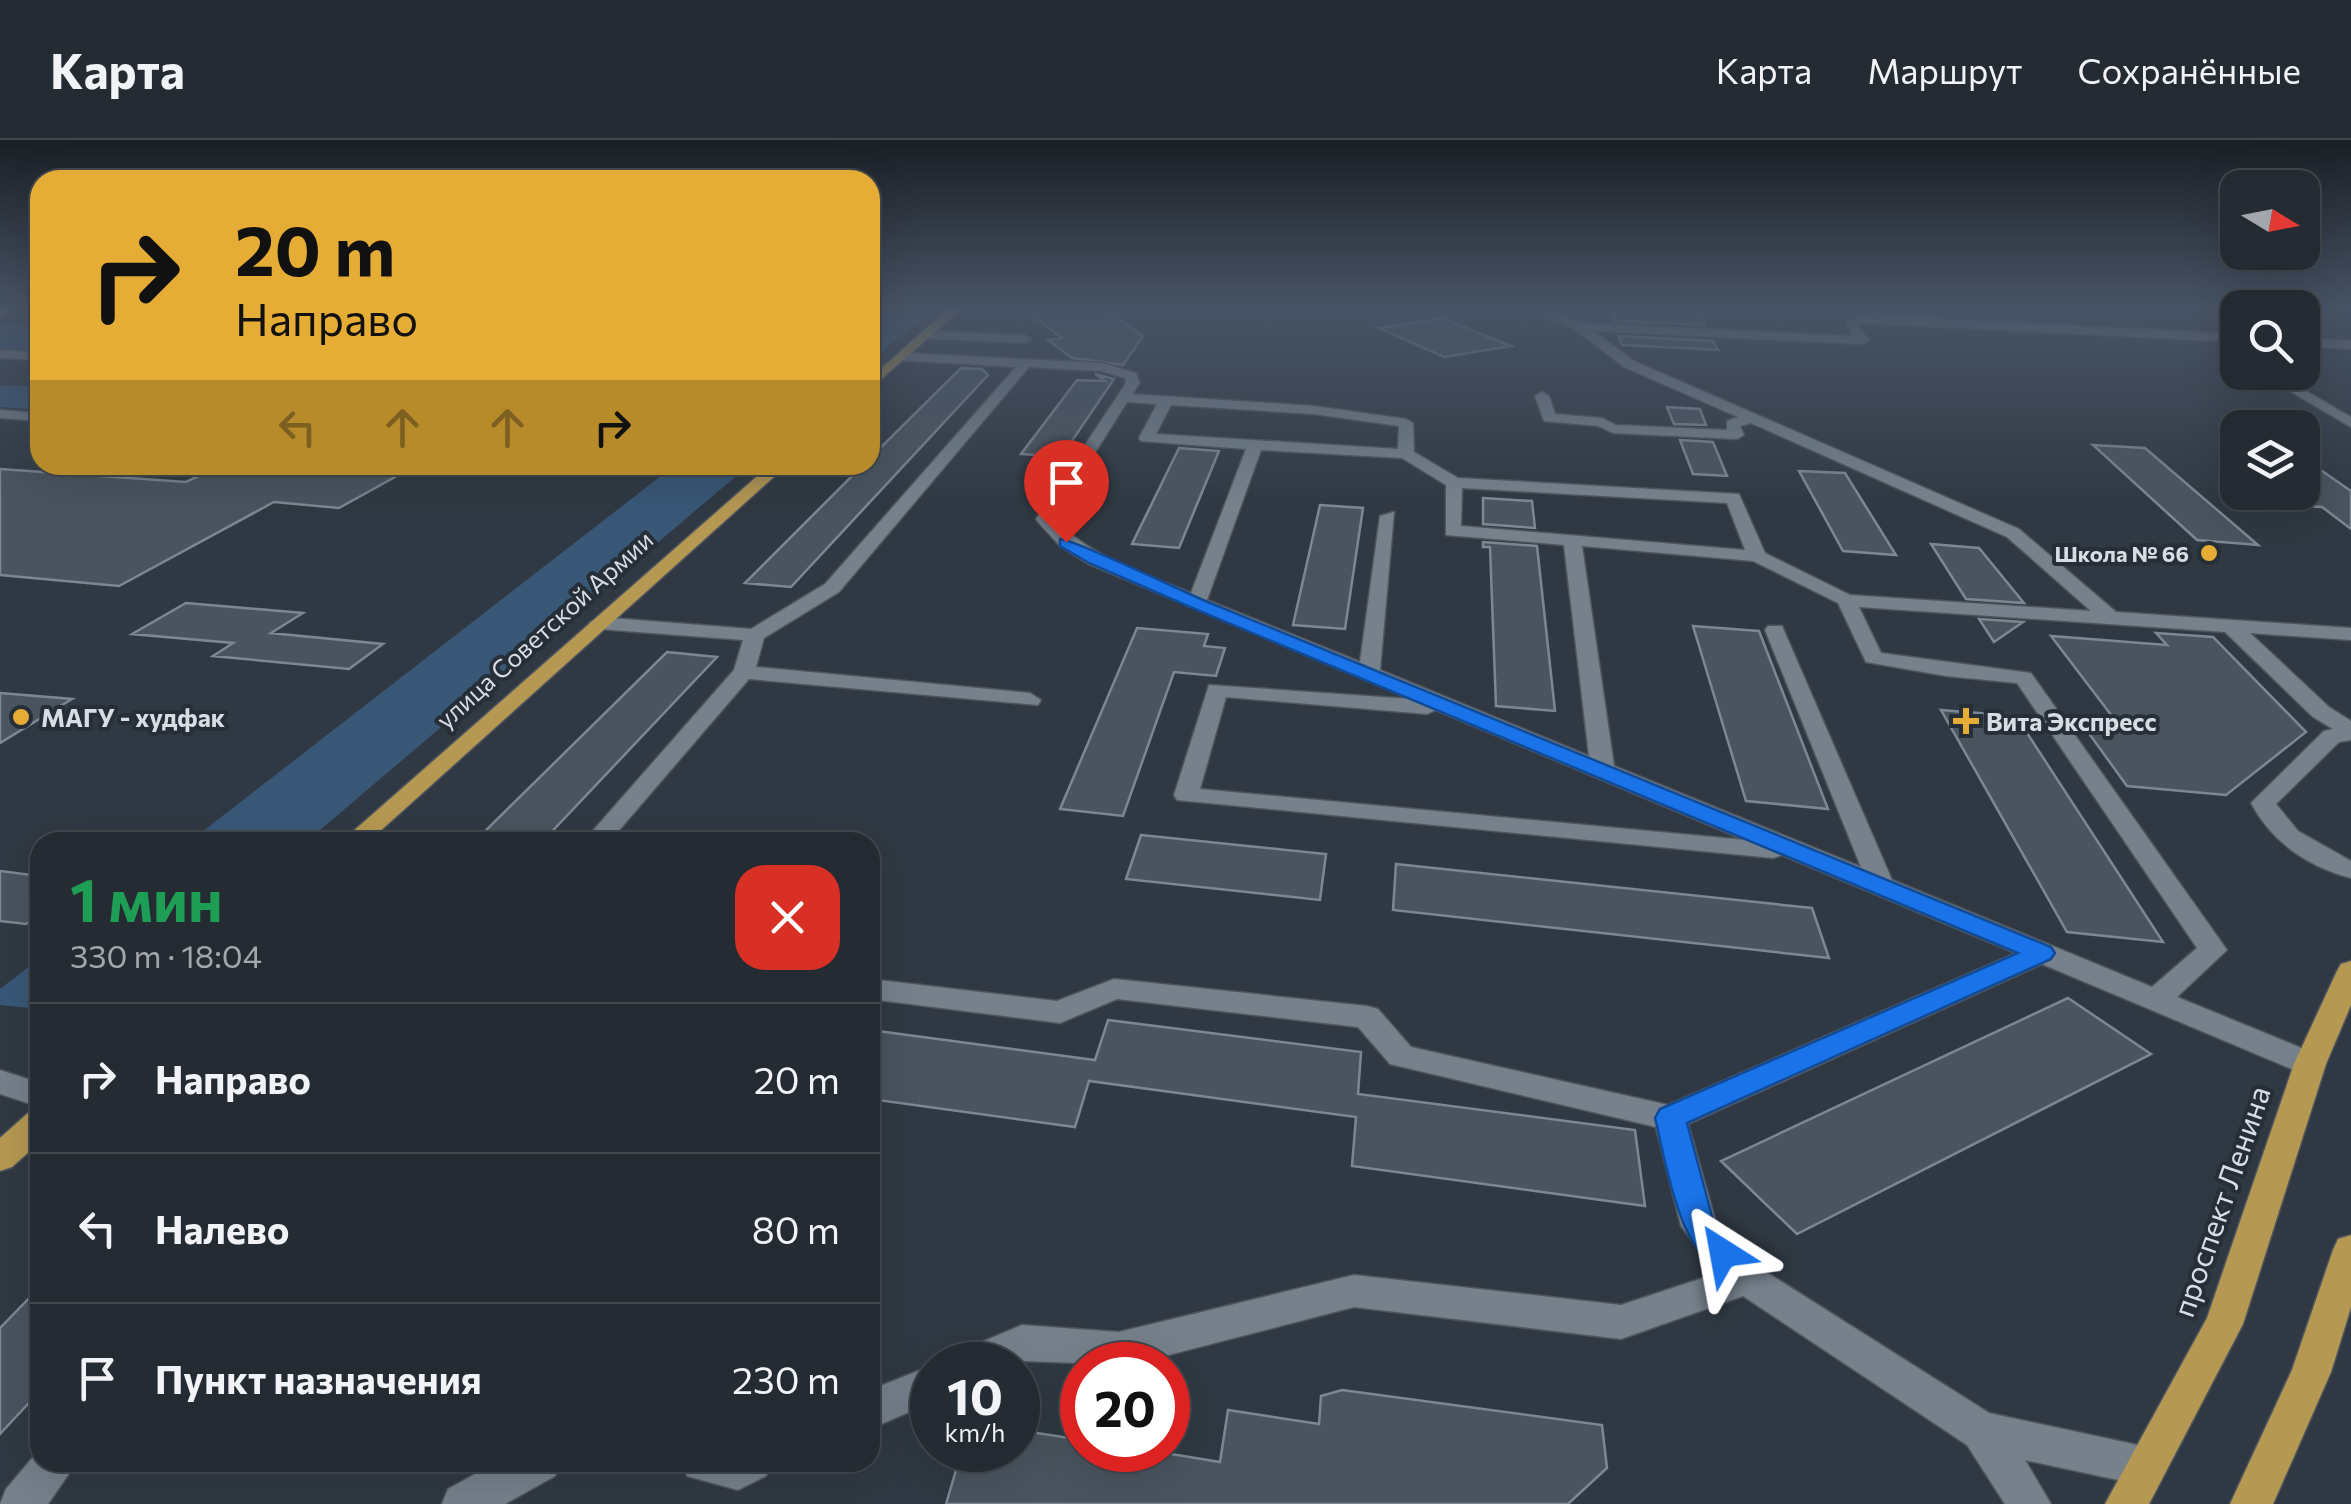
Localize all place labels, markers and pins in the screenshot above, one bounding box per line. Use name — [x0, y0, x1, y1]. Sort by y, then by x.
pin — [1024, 440, 1109, 543]
place label: Школа № 66 — [2055, 540, 2189, 567]
marker: Школа № 66 — [2198, 542, 2220, 564]
place label: МАГУ - худфак — [41, 702, 225, 732]
marker: МАГУ - худфак — [10, 706, 32, 728]
place label: Вита Экспресс — [1986, 706, 2157, 736]
marker: Вита Экспресс — [1955, 710, 1977, 732]

